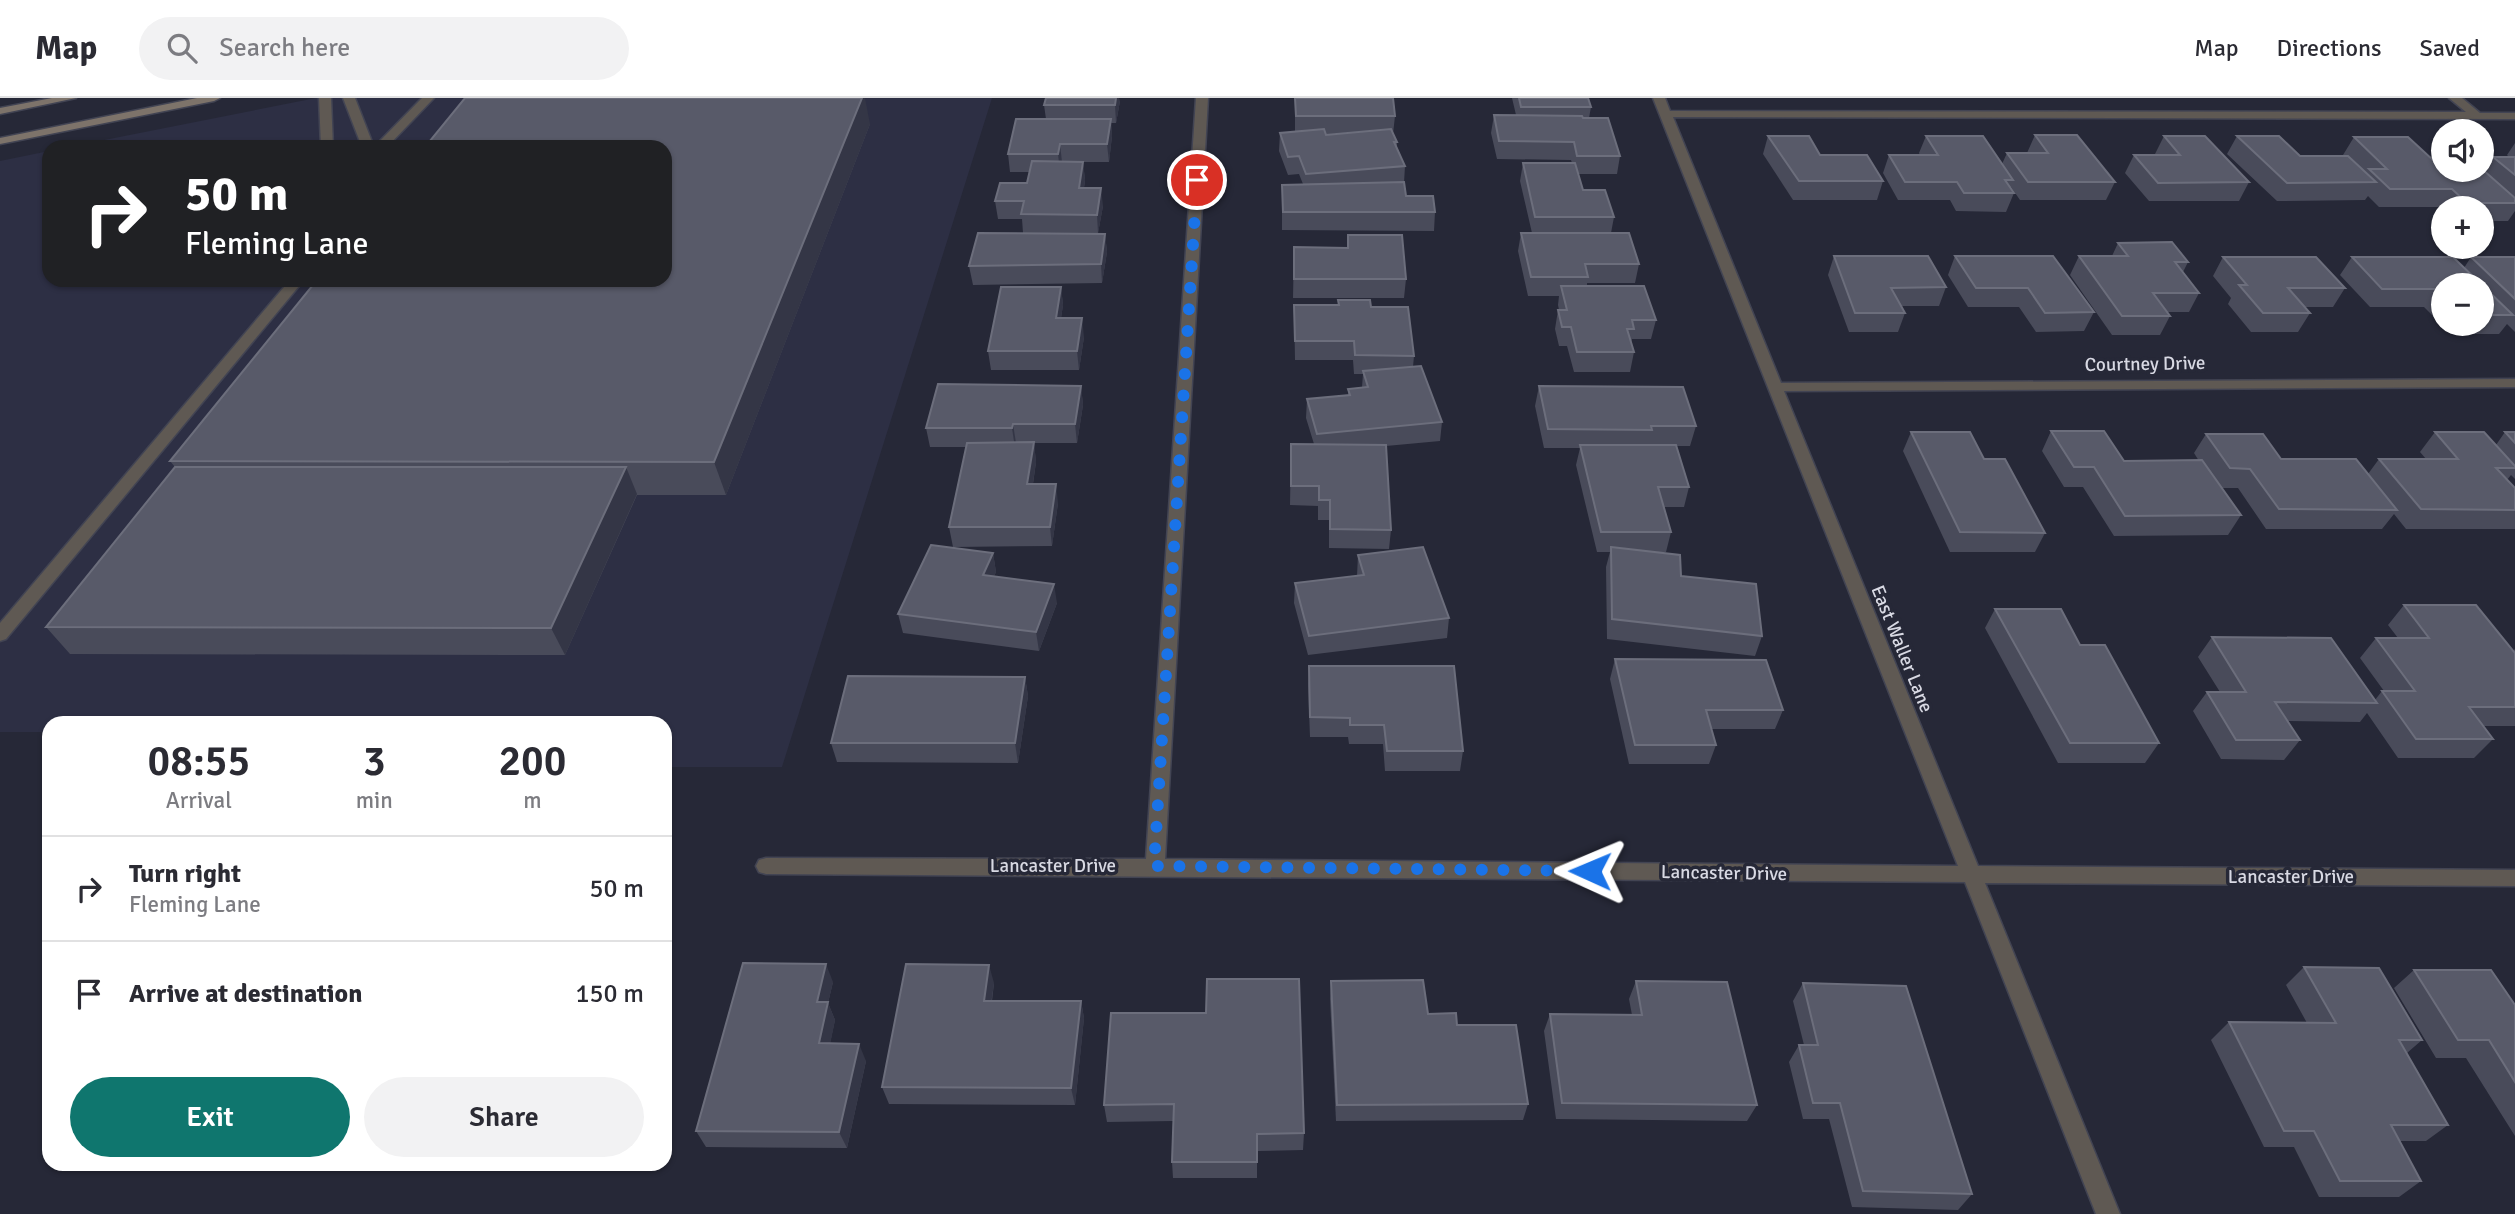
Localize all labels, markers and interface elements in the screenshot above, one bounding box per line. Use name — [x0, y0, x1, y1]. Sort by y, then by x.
search box — [139, 17, 629, 80]
text: Map — [35, 28, 97, 69]
icon: search — [163, 29, 201, 67]
text: Search here — [219, 32, 350, 64]
text: Map — [2194, 33, 2239, 63]
text: Directions — [2277, 33, 2382, 63]
text: Saved — [2420, 33, 2480, 63]
map controls — [2431, 119, 2494, 336]
button: sound — [2431, 119, 2494, 182]
pin — [1167, 150, 1227, 210]
icon: arrive — [1178, 161, 1216, 199]
text: 50 m — [185, 164, 288, 224]
icon: right — [70, 168, 161, 259]
button: + — [2431, 196, 2494, 259]
text: Fleming Lane — [185, 224, 368, 263]
button: − — [2431, 273, 2494, 336]
street label: Courtney Drive — [2084, 351, 2206, 377]
street label: East Waller Lane — [1866, 582, 1938, 716]
text: 08:55 — [148, 736, 250, 787]
text: 3 — [363, 736, 386, 787]
text: 200 — [498, 736, 566, 787]
text: Arrival — [166, 786, 232, 815]
text: min — [356, 786, 393, 815]
text: m — [523, 786, 542, 815]
position arrow — [1553, 834, 1627, 908]
street label: Lancaster Drive — [990, 854, 1116, 878]
text: Turn right — [129, 858, 241, 890]
street label: Lancaster Drive — [1661, 860, 1787, 886]
street label: Lancaster Drive — [2228, 865, 2354, 889]
icon: right — [70, 870, 108, 908]
text: 50 m — [589, 873, 644, 905]
text: Fleming Lane — [129, 890, 261, 919]
icon: arrive — [70, 975, 108, 1013]
text: Arrive at destination — [129, 978, 362, 1010]
text: 150 m — [575, 978, 644, 1010]
button: Exit — [70, 1077, 350, 1157]
button: Share — [364, 1077, 644, 1157]

